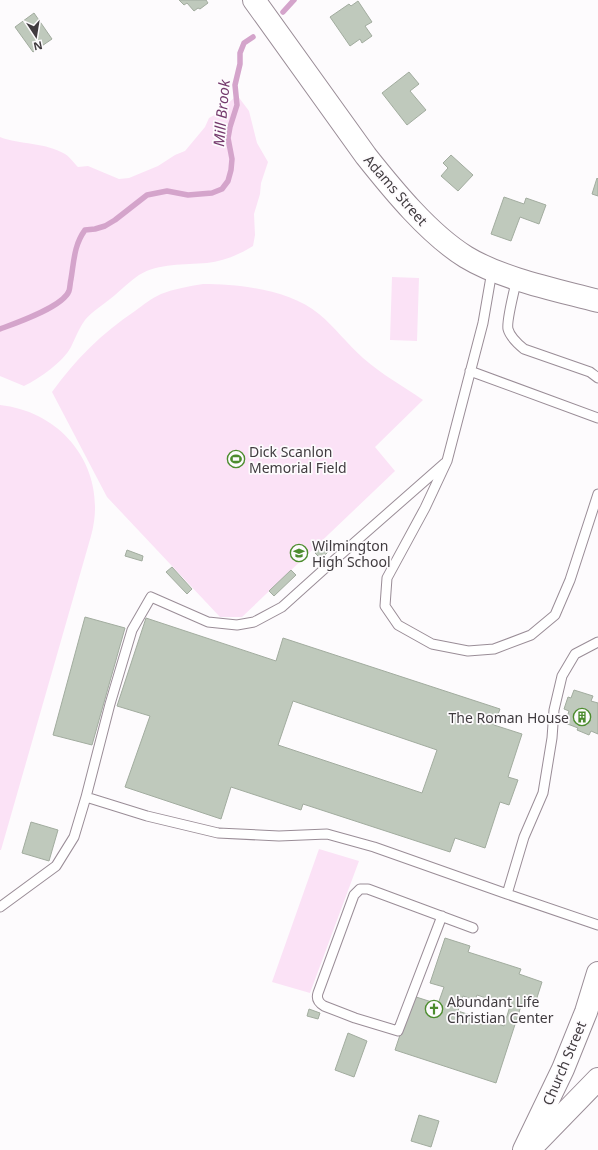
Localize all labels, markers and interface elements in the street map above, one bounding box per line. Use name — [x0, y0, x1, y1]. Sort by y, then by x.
north arrow — [16, 16, 56, 56]
text: N — [32, 38, 44, 55]
water label: Mill Brook — [208, 78, 234, 147]
street label: Adams Street — [360, 151, 432, 229]
place label: Dick Scanlon Memorial Field — [249, 442, 347, 477]
sports icon: Dick Scanlon Memorial Field — [226, 449, 246, 469]
place label: Wilmington High School — [312, 536, 391, 571]
school or university icon: Wilmington High School — [289, 543, 309, 563]
building icon: The Roman House — [572, 707, 592, 727]
place label: The Roman House — [449, 708, 569, 727]
place label: Abundant Life Christian Center — [447, 992, 554, 1027]
church icon: Abundant Life Christian Center — [424, 999, 444, 1019]
street label: Church Street — [538, 1018, 590, 1108]

